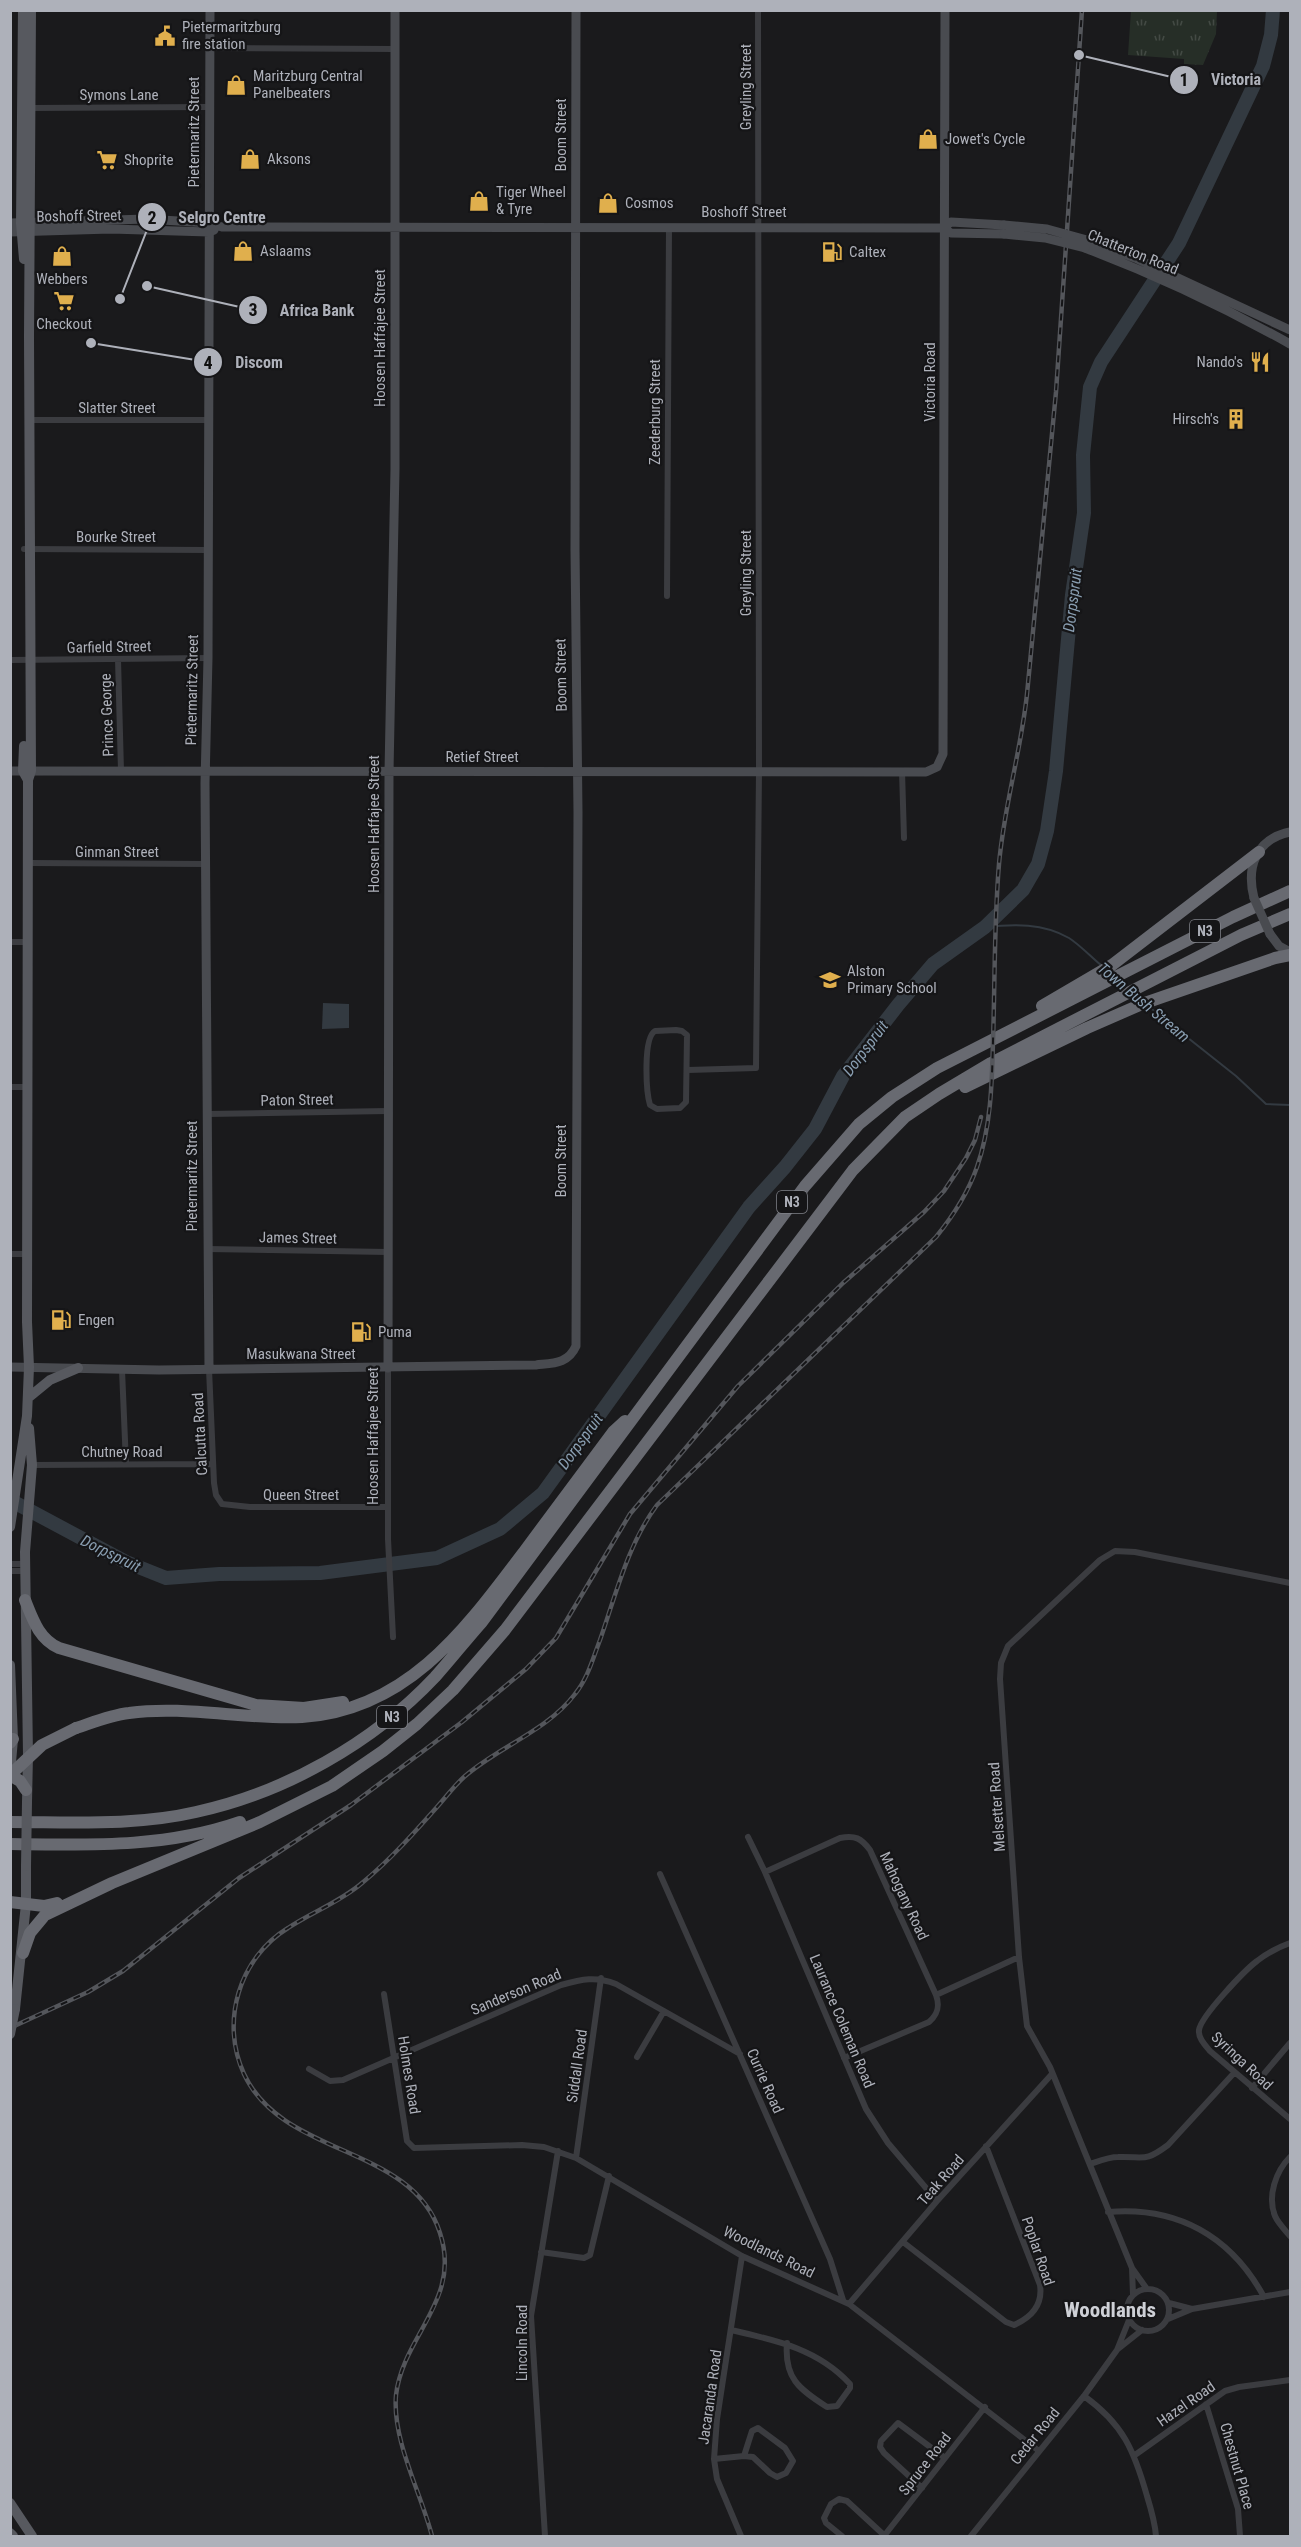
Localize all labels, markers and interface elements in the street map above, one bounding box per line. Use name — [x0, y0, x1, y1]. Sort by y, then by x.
place label: Pietermaritzburg fire station — [182, 18, 281, 53]
public building icon: Pietermaritzburg fire station — [153, 24, 177, 48]
street label: Greyling Street — [737, 44, 755, 130]
callout: Victoria — [1169, 63, 1273, 97]
place label: Maritzburg Central Panelbeaters — [253, 67, 363, 102]
text: 1 — [1179, 69, 1189, 90]
text: Victoria — [1211, 70, 1262, 89]
shop icon: Maritzburg Central Panelbeaters — [224, 73, 248, 97]
street label: Pietermaritz Street — [185, 77, 203, 187]
street label: Symons Lane — [79, 86, 159, 104]
street label: Boom Street — [552, 98, 570, 172]
shop icon: Jowet's Cycle — [916, 127, 940, 151]
place label: Jowet's Cycle — [945, 130, 1025, 148]
shop icon: Aksons — [238, 147, 262, 171]
supermarket icon: Shoprite — [95, 148, 119, 172]
place label: Aksons — [267, 150, 311, 168]
place label: Shoprite — [124, 151, 173, 169]
place label: Tiger Wheel & Tyre — [496, 183, 566, 218]
shop icon: Tiger Wheel & Tyre — [467, 189, 491, 213]
shop icon: Cosmos — [596, 191, 620, 215]
place label: Cosmos — [625, 194, 674, 212]
callout: Selgro Centre — [137, 200, 278, 234]
street label: Boshoff Street — [701, 203, 787, 221]
street label: Boshoff Street — [36, 206, 122, 226]
text: 2 — [147, 207, 157, 228]
text: Selgro Centre — [178, 208, 266, 227]
street label: Chatterton Road — [1085, 226, 1181, 278]
shop icon: Aslaams — [231, 239, 255, 263]
fuel station icon: Caltex — [820, 240, 844, 264]
place label: Aslaams — [260, 242, 312, 260]
place label: Caltex — [849, 243, 887, 261]
shop icon: Webbers — [50, 244, 74, 268]
street label: Hoosen Haffajee Street — [371, 269, 389, 407]
place label: Webbers — [36, 270, 88, 288]
supermarket icon: Checkout — [52, 289, 76, 313]
callout: Africa Bank — [238, 293, 367, 327]
text: 3 — [248, 299, 258, 320]
text: Africa Bank — [280, 301, 355, 320]
place label: Checkout — [36, 315, 92, 333]
street label: Victoria Road — [921, 342, 939, 422]
callout: Discom — [193, 345, 295, 379]
restaurant icon: Nando's — [1248, 350, 1272, 374]
text: 4 — [203, 352, 213, 373]
text: Discom — [235, 353, 283, 372]
place label: Nando's — [1196, 353, 1243, 371]
street label: Zeederburg Street — [646, 359, 664, 465]
street label: Slatter Street — [78, 399, 156, 417]
building icon: Hirsch's — [1224, 407, 1248, 431]
place label: Hirsch's — [1173, 410, 1219, 428]
street label: Bourke Street — [76, 528, 156, 546]
street label: Greyling Street — [737, 530, 755, 616]
water label: Dorpspruit — [1059, 567, 1086, 633]
street label: Pietermaritz Street — [182, 634, 202, 746]
street label: Garfield Street — [67, 637, 151, 657]
street label: Boom Street — [551, 638, 571, 712]
street label: Prince George — [97, 673, 117, 757]
street label: Retief Street — [445, 748, 519, 766]
street label: Hoosen Haffajee Street — [365, 755, 383, 893]
street label: Ginman Street — [75, 843, 159, 861]
road number: N3 — [1190, 920, 1220, 942]
water label: Town Bush Stream — [1094, 958, 1194, 1046]
place label: Alston Primary School — [847, 962, 937, 997]
school or university icon: Alston Primary School — [818, 968, 842, 992]
water label: Dorpspruit — [839, 1017, 893, 1080]
street label: Paton Street — [260, 1090, 334, 1110]
street label: Pietermaritz Street — [183, 1121, 201, 1231]
street label: Boom Street — [552, 1124, 570, 1198]
road number: N3 — [777, 1191, 807, 1213]
street label: James Street — [259, 1228, 337, 1248]
fuel station icon: Engen — [49, 1308, 73, 1332]
place label: Engen — [78, 1311, 114, 1329]
fuel station icon: Puma — [349, 1320, 373, 1344]
place label: Puma — [378, 1323, 412, 1341]
street label: Masukwana Street — [246, 1345, 356, 1363]
street label: Hoosen Haffajee Street — [364, 1367, 382, 1505]
street label: Calcutta Road — [189, 1392, 211, 1476]
water label: Dorpspruit — [554, 1409, 607, 1473]
street label: Chutney Road — [81, 1443, 163, 1461]
street label: Queen Street — [263, 1486, 339, 1504]
water label: Dorpspruit — [78, 1531, 144, 1576]
road number: N3 — [377, 1706, 407, 1728]
street label: Melsetter Road — [985, 1762, 1009, 1852]
street label: Mahogany Road — [876, 1849, 932, 1943]
street label: Laurance Coleman Road — [806, 1951, 878, 2091]
street label: Sanderson Road — [468, 1965, 564, 2019]
street label: Siddall Road — [563, 2028, 591, 2104]
street label: Syringa Road — [1208, 2028, 1276, 2094]
street label: Holmes Road — [394, 2035, 424, 2115]
street label: Currie Road — [743, 2046, 787, 2116]
street label: Teak Road — [914, 2151, 968, 2209]
street label: Poplar Road — [1018, 2214, 1058, 2288]
street label: Woodlands Road — [720, 2222, 818, 2282]
district label: Woodlands — [1064, 2298, 1156, 2322]
street label: Lincoln Road — [513, 2305, 531, 2381]
street label: Jacaranda Road — [694, 2348, 726, 2446]
street label: Hazel Road — [1153, 2377, 1219, 2431]
street label: Cedar Road — [1007, 2404, 1063, 2468]
street label: Chestnut Place — [1216, 2421, 1258, 2511]
street label: Spruce Road — [895, 2429, 955, 2499]

